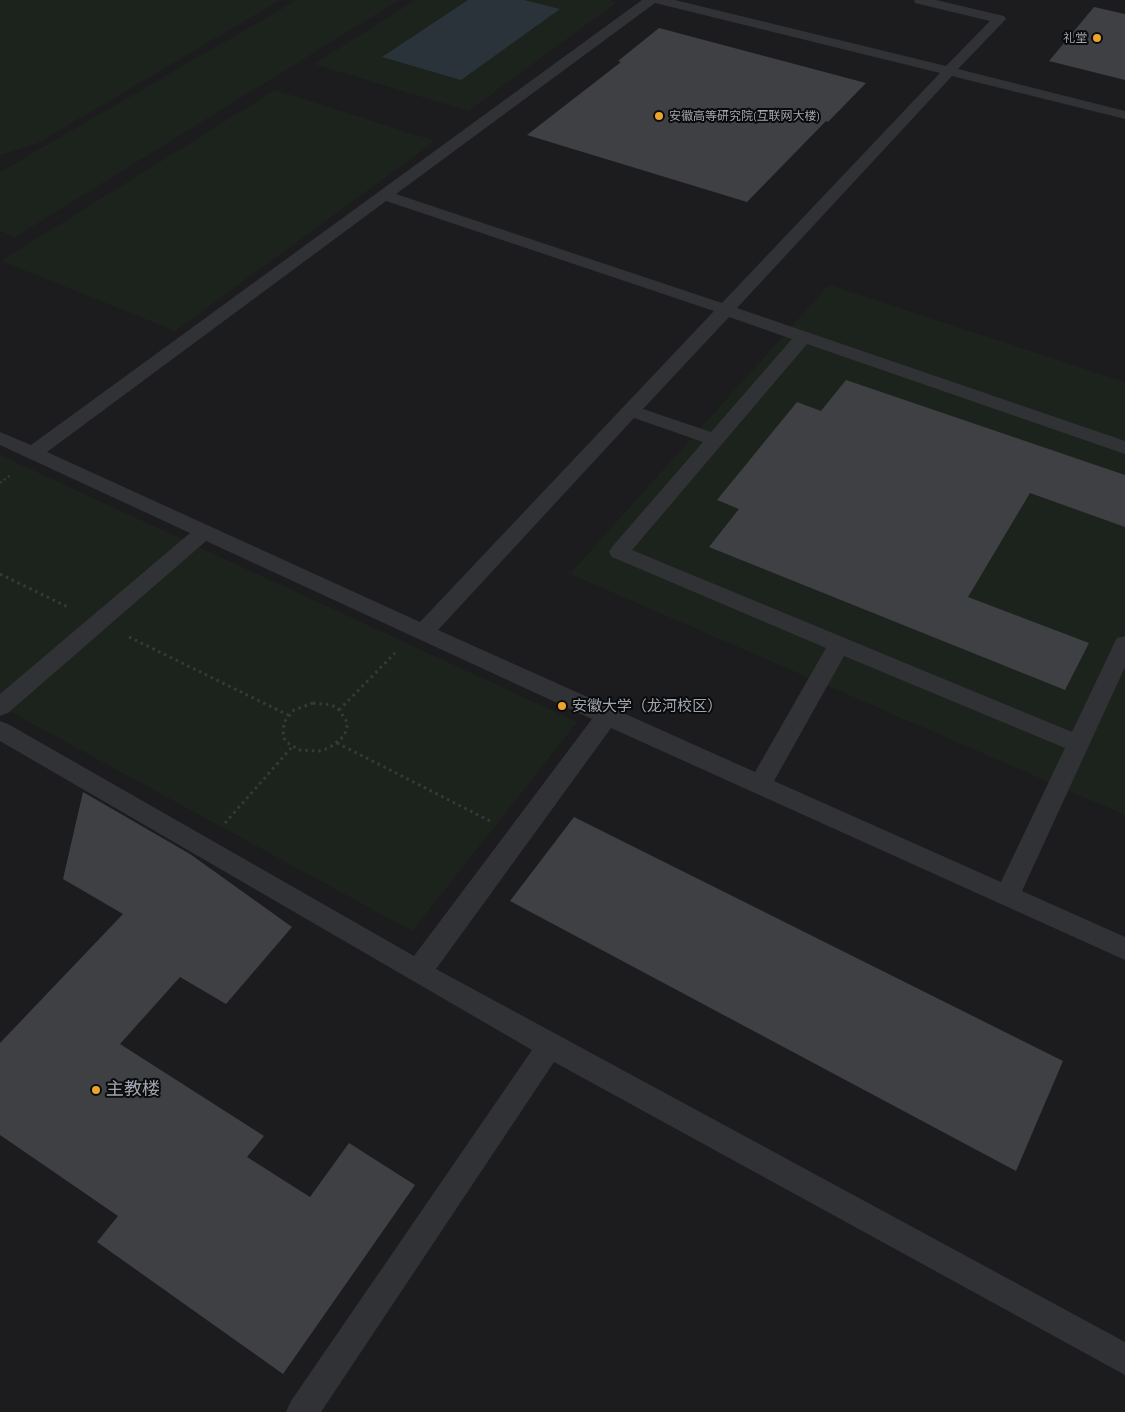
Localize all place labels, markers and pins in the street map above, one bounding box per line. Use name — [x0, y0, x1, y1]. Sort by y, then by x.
place label: 礼堂 — [1063, 31, 1087, 45]
marker: 礼堂 — [1091, 32, 1103, 44]
place label: 安徽高等研究院(互联网大楼) — [669, 109, 820, 123]
marker: 安徽高等研究院(互联网大楼) — [653, 110, 665, 122]
place label: 安徽大学（龙河校区） — [572, 697, 722, 715]
marker: 安徽大学（龙河校区） — [556, 700, 568, 712]
place label: 主教楼 — [106, 1079, 160, 1101]
marker: 主教楼 — [90, 1084, 102, 1096]

